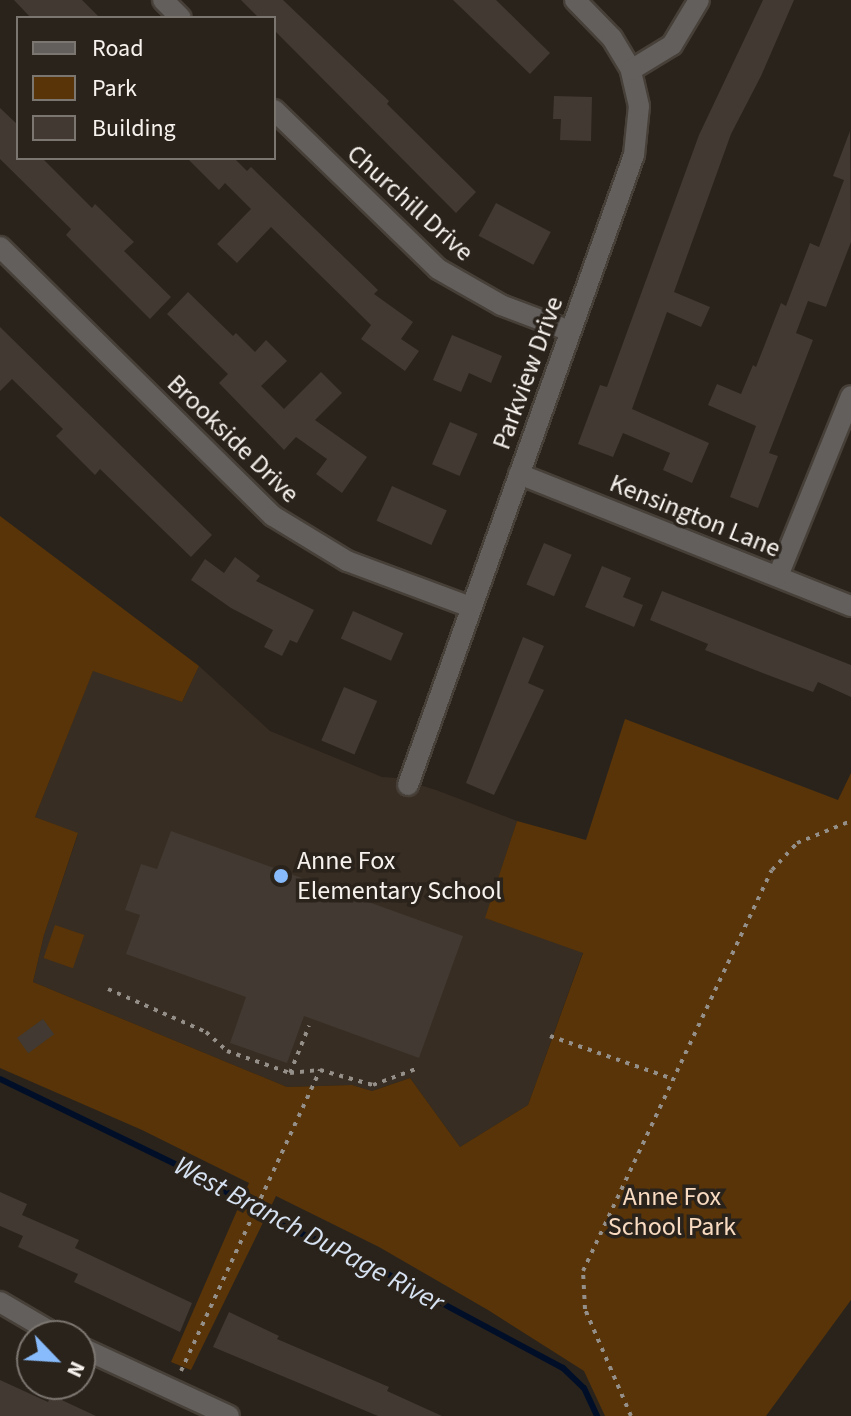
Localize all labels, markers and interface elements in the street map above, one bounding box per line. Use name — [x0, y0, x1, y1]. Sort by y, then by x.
legend — [16, 16, 276, 160]
text: Road — [92, 31, 144, 66]
text: Park — [92, 71, 137, 106]
text: Building — [92, 111, 176, 146]
street label: Churchill Drive — [340, 138, 480, 268]
street label: Parkview Drive — [486, 292, 570, 454]
street label: Brookside Drive — [161, 368, 305, 510]
street label: Kensington Lane — [605, 468, 785, 564]
place label: Anne Fox Elementary School — [297, 845, 502, 906]
marker: Anne Fox Elementary School — [272, 867, 290, 885]
water label: West Branch DuPage River — [168, 1149, 450, 1319]
park label: Anne Fox School Park — [608, 1181, 736, 1242]
north arrow — [16, 1320, 96, 1400]
text: N — [58, 1356, 94, 1383]

